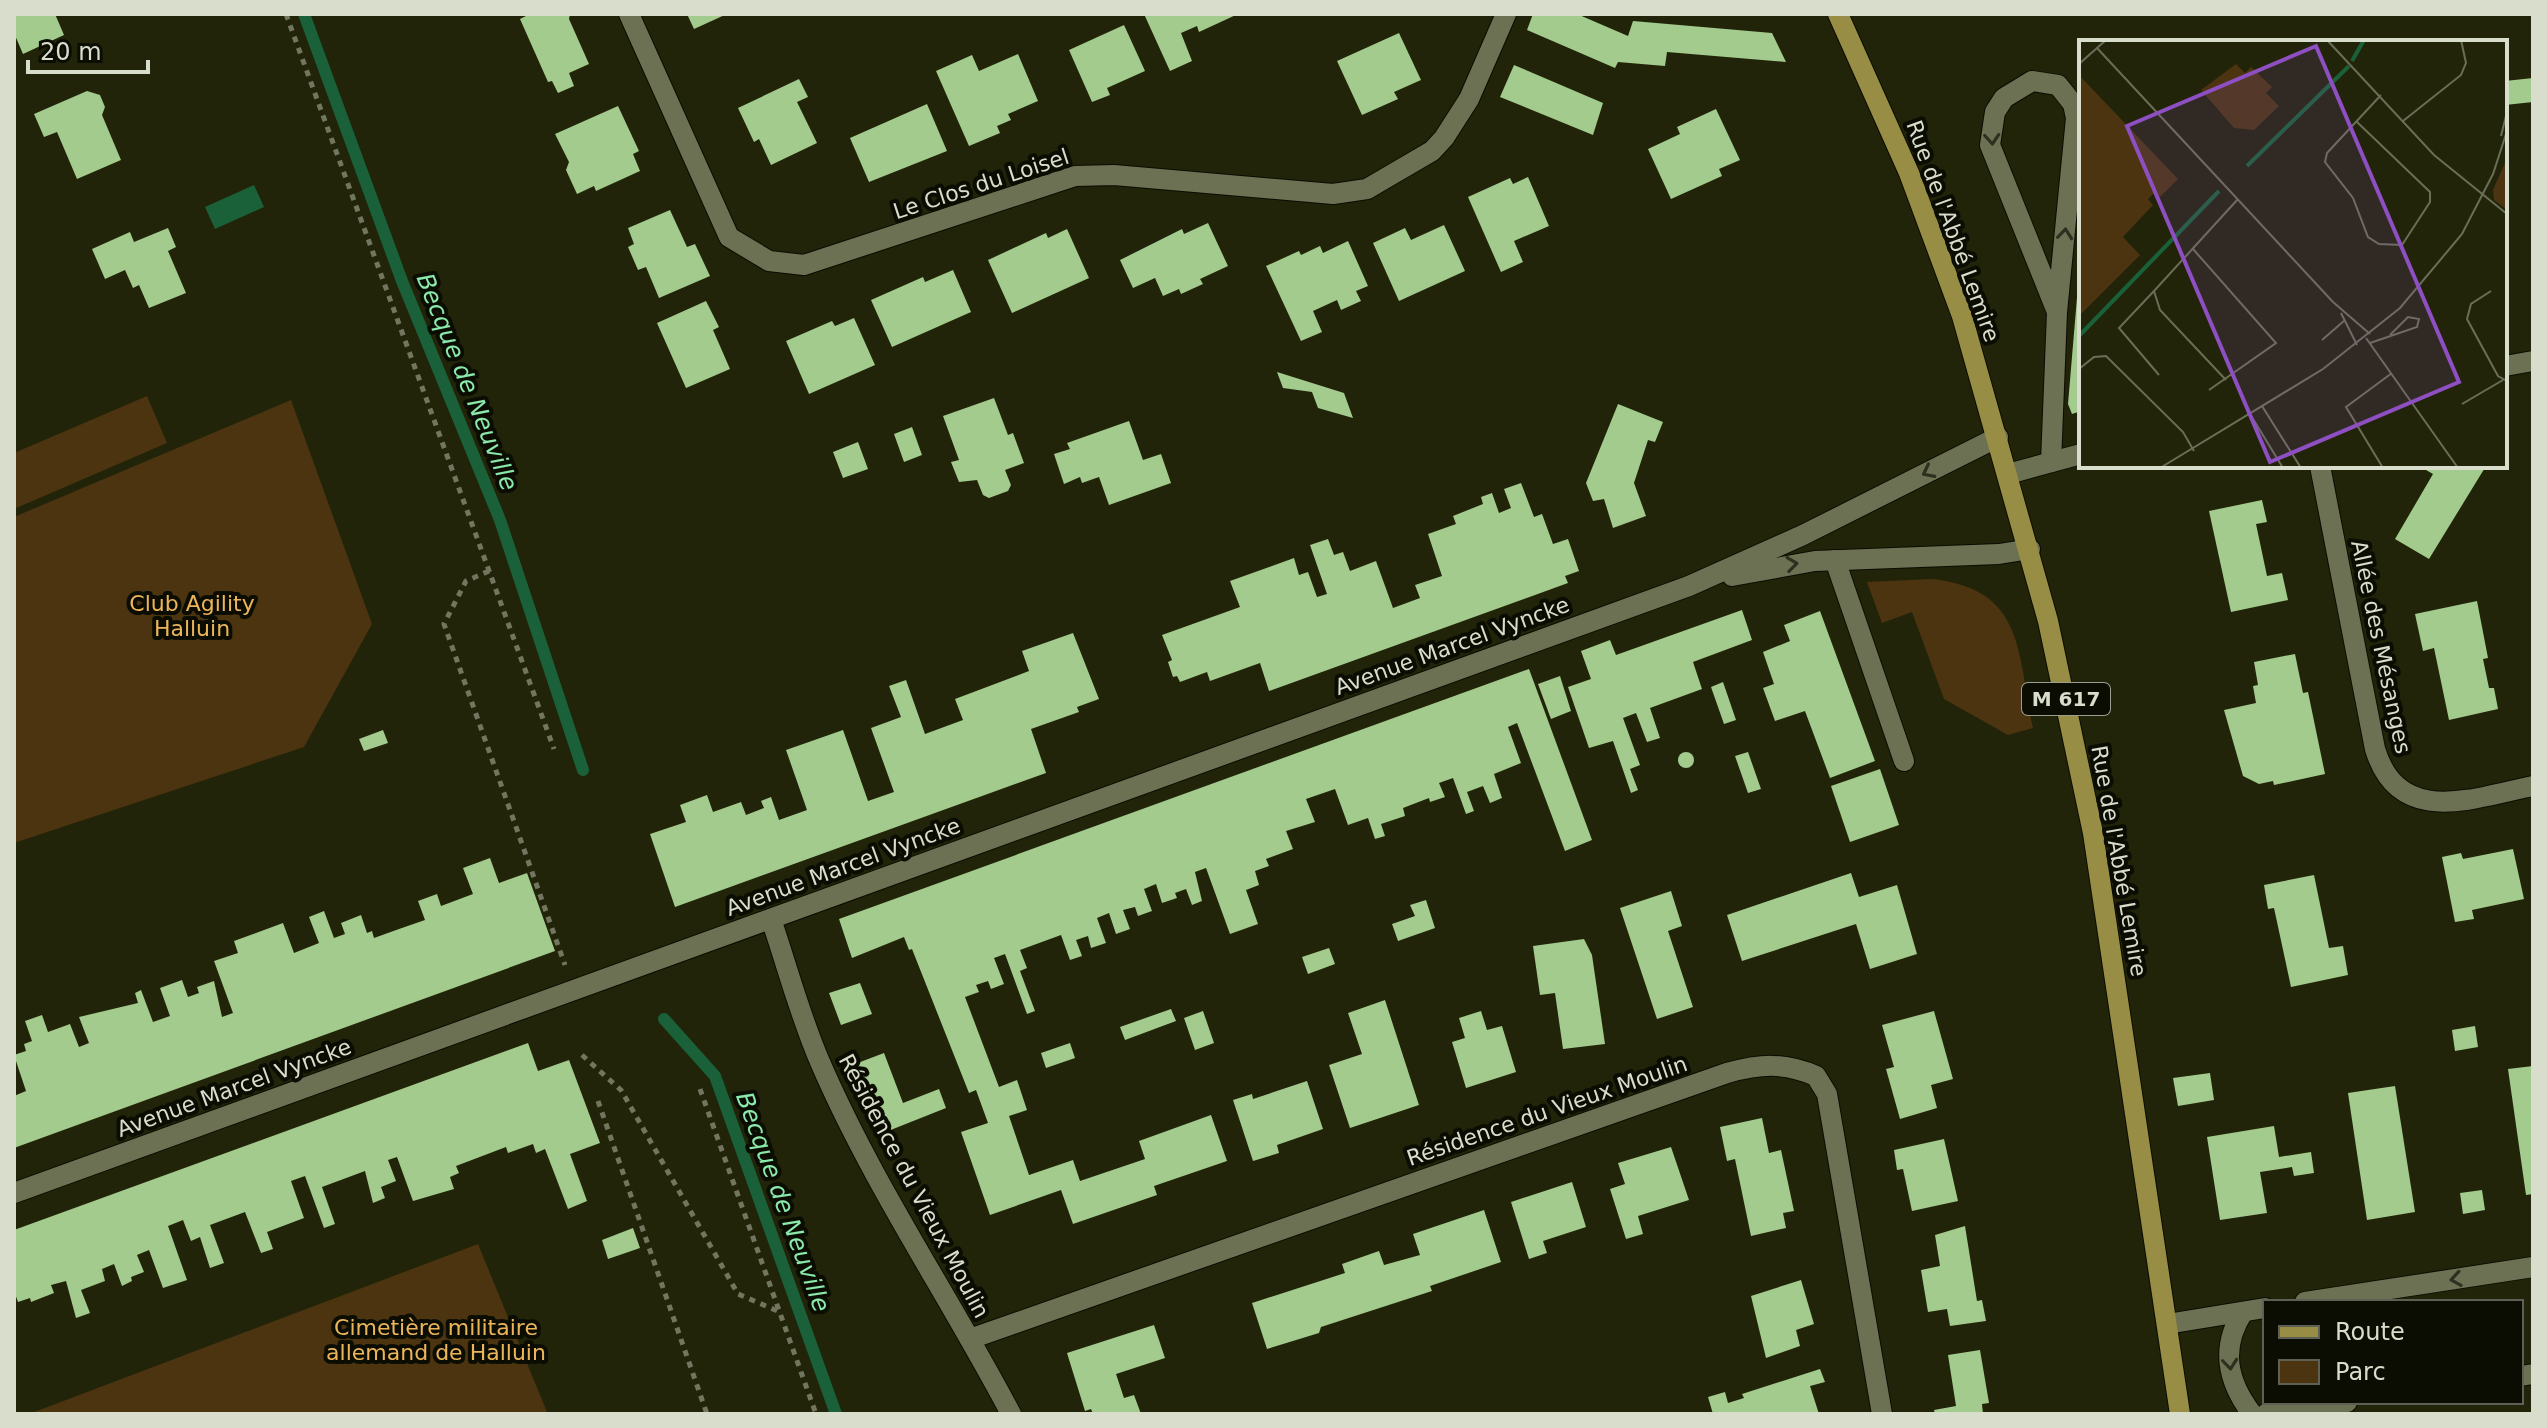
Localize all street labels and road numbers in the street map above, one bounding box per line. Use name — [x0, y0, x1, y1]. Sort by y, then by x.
street label: Rue de l'Abbé Lemire — [1901, 117, 2005, 345]
street label: Le Clos du Loisel — [890, 144, 1072, 224]
street label: Allée des Mésanges — [2346, 538, 2416, 756]
street label: Avenue Marcel Vyncke — [1331, 592, 1573, 700]
road number: M 617 — [2022, 683, 2110, 715]
street label: Rue de l'Abbé Lemire — [2086, 744, 2152, 978]
street label: Avenue Marcel Vyncke — [722, 813, 964, 921]
street label: Avenue Marcel Vyncke — [113, 1034, 355, 1142]
street label: Résidence du Vieux Moulin — [834, 1050, 994, 1322]
street label: Résidence du Vieux Moulin — [1403, 1051, 1691, 1171]

